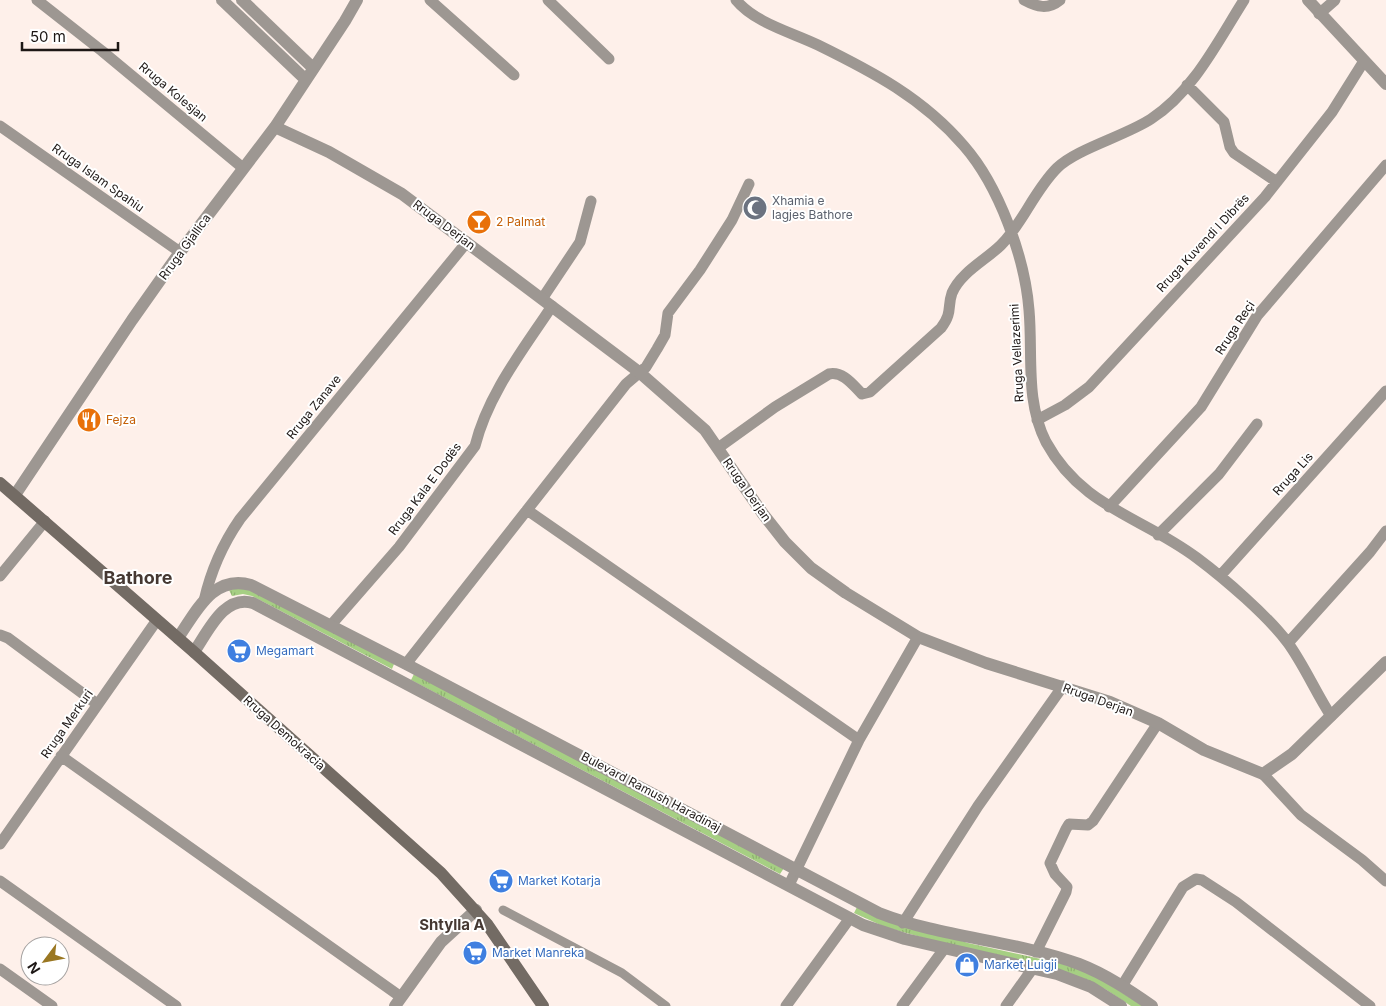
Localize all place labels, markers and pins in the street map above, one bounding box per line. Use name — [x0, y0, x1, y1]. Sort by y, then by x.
place label: Xhamia e lagjes Bathore — [772, 193, 853, 222]
mosque icon: Xhamia e lagjes Bathore — [742, 195, 768, 221]
bar icon: 2 Palmat — [466, 209, 492, 235]
place label: 2 Palmat — [496, 214, 545, 229]
restaurant icon: Fejza — [76, 407, 102, 433]
place label: Fejza — [106, 412, 136, 427]
supermarket icon: Megamart — [226, 638, 252, 664]
place label: Megamart — [256, 643, 314, 658]
supermarket icon: Market Kotarja — [488, 868, 514, 894]
place label: Market Kotarja — [518, 873, 601, 888]
supermarket icon: Market Manreka — [462, 940, 488, 966]
place label: Market Manreka — [492, 945, 584, 960]
shop icon: Market Luigji — [954, 952, 980, 978]
place label: Market Luigji — [984, 957, 1057, 972]

